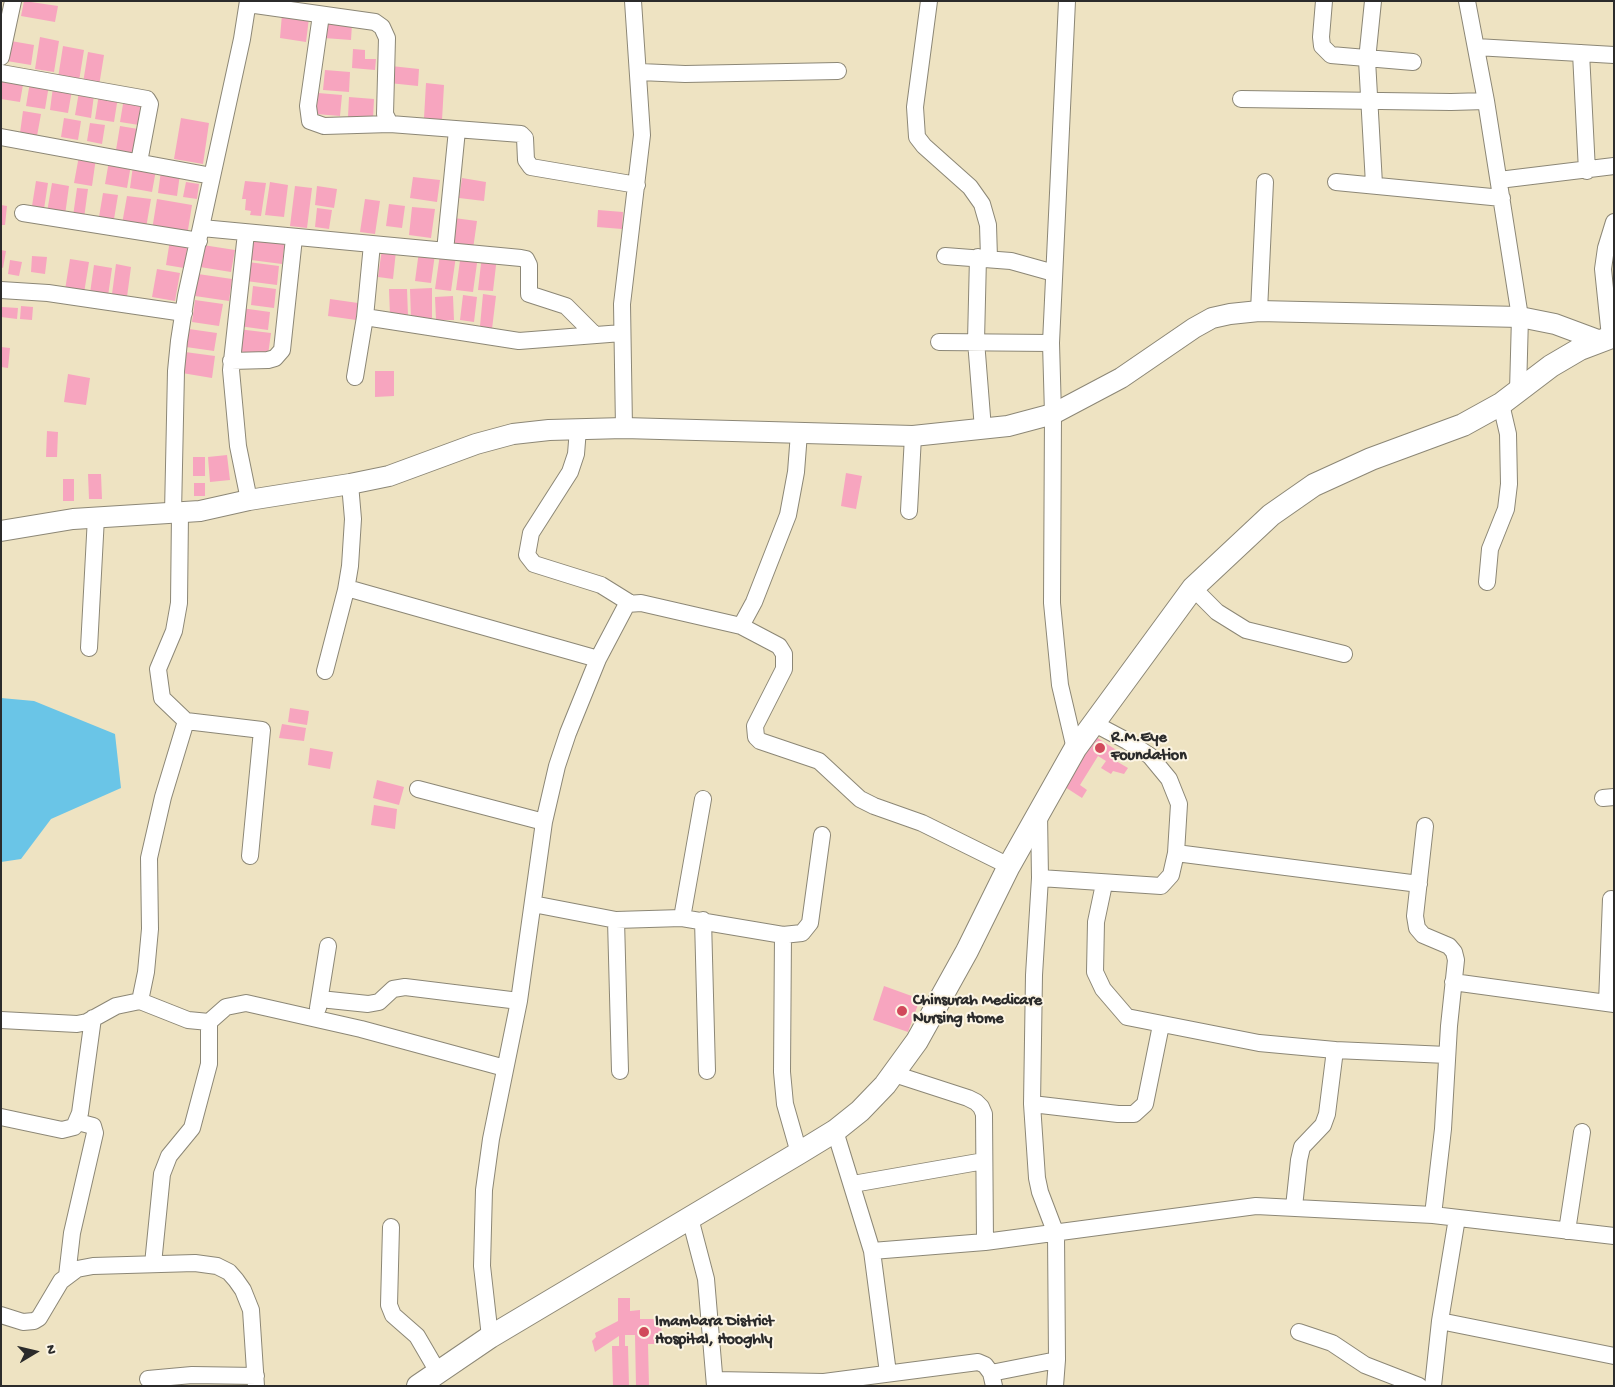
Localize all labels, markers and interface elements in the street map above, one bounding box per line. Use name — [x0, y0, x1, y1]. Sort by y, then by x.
place label: R.M.Eye Foundation — [1111, 729, 1187, 767]
marker: R.M.Eye Foundation — [1093, 741, 1107, 755]
place label: Chinsurah Medicare Nursing Home — [913, 992, 1042, 1030]
marker: Chinsurah Medicare Nursing Home — [895, 1004, 909, 1018]
place label: Imambara District Hospital, Hooghly — [655, 1313, 774, 1351]
marker: Imambara District Hospital, Hooghly — [637, 1325, 651, 1339]
north arrow — [10, 1327, 60, 1377]
text: N — [41, 1344, 59, 1355]

